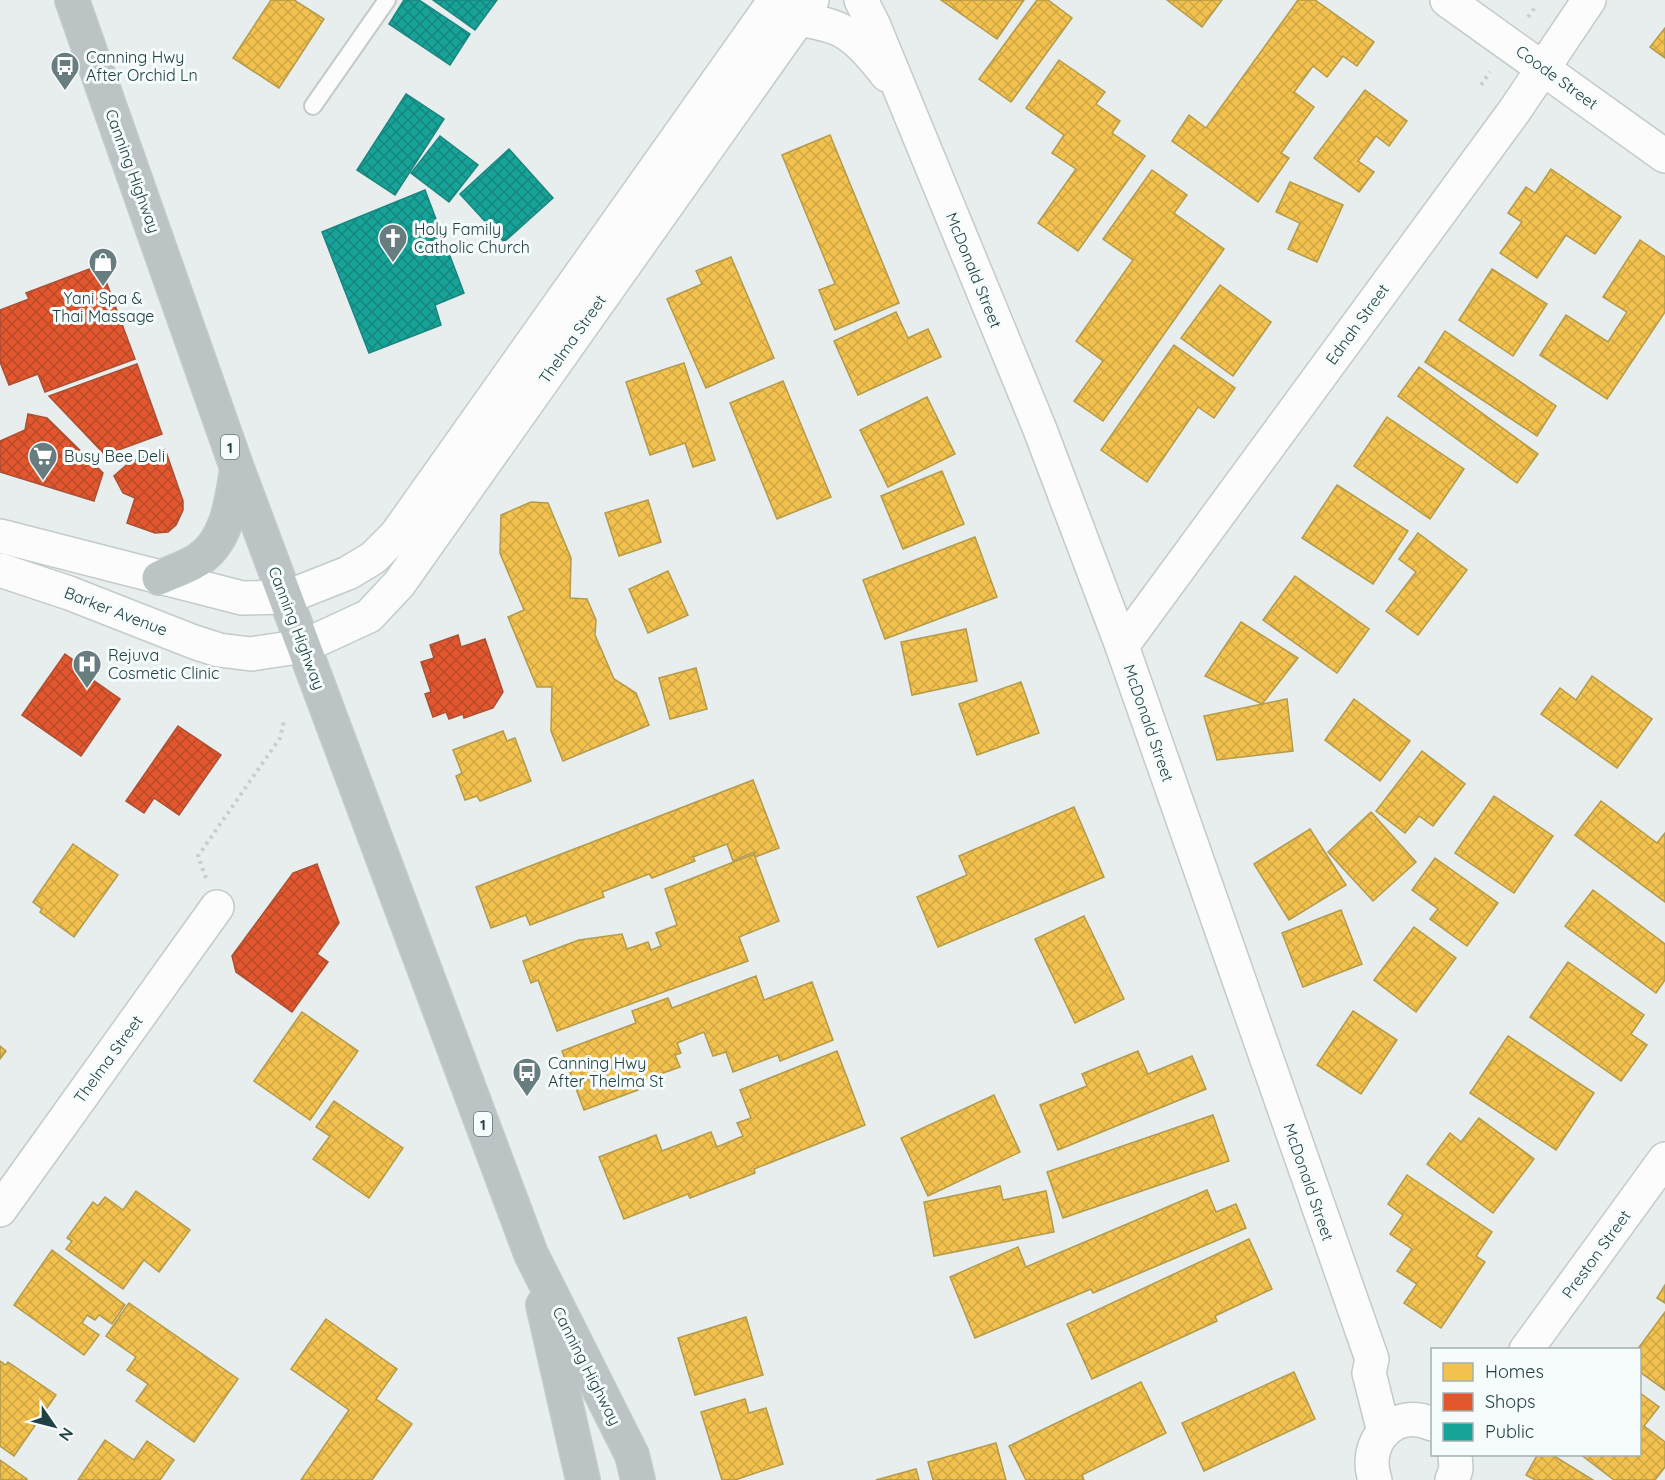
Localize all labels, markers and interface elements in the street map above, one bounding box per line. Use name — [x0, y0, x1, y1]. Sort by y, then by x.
street label: Coode Street — [1512, 41, 1602, 113]
place label: Canning Hwy After Orchid Ln — [86, 47, 198, 85]
bus stop icon: Canning Hwy After Orchid Ln — [49, 50, 81, 92]
street label: Canning Highway — [101, 106, 165, 236]
street label: McDonald Street — [942, 209, 1006, 331]
place label: Holy Family Catholic Church — [414, 219, 530, 257]
church icon: Holy Family Catholic Church — [377, 222, 409, 264]
shop icon: Yani Spa & Thai Massage — [87, 246, 119, 288]
street label: Ednah Street — [1321, 280, 1393, 368]
place label: Yani Spa & Thai Massage — [52, 288, 154, 326]
street label: Thelma Street — [534, 291, 610, 387]
road number: 1 — [221, 435, 239, 459]
supermarket icon: Busy Bee Deli — [27, 440, 59, 482]
place label: Busy Bee Deli — [64, 446, 165, 466]
street label: Canning Highway — [264, 563, 330, 693]
street label: Barker Avenue — [62, 582, 170, 640]
place label: Rejuva Cosmetic Clinic — [108, 645, 219, 683]
hospital icon: Rejuva Cosmetic Clinic — [71, 648, 103, 690]
street label: McDonald Street — [1120, 662, 1178, 784]
street label: Thelma Street — [69, 1011, 147, 1107]
place label: Canning Hwy After Thelma St — [548, 1053, 664, 1091]
bus stop icon: Canning Hwy After Thelma St — [511, 1056, 543, 1098]
road number: 1 — [474, 1112, 492, 1136]
street label: McDonald Street — [1280, 1121, 1338, 1243]
street label: Preston Street — [1557, 1206, 1635, 1302]
street label: Canning Highway — [548, 1303, 626, 1429]
legend — [1431, 1348, 1641, 1456]
text: Homes — [1485, 1360, 1544, 1383]
text: Shops — [1485, 1390, 1536, 1413]
north arrow — [24, 1396, 84, 1456]
text: Public — [1485, 1420, 1534, 1443]
text: N — [55, 1424, 78, 1445]

